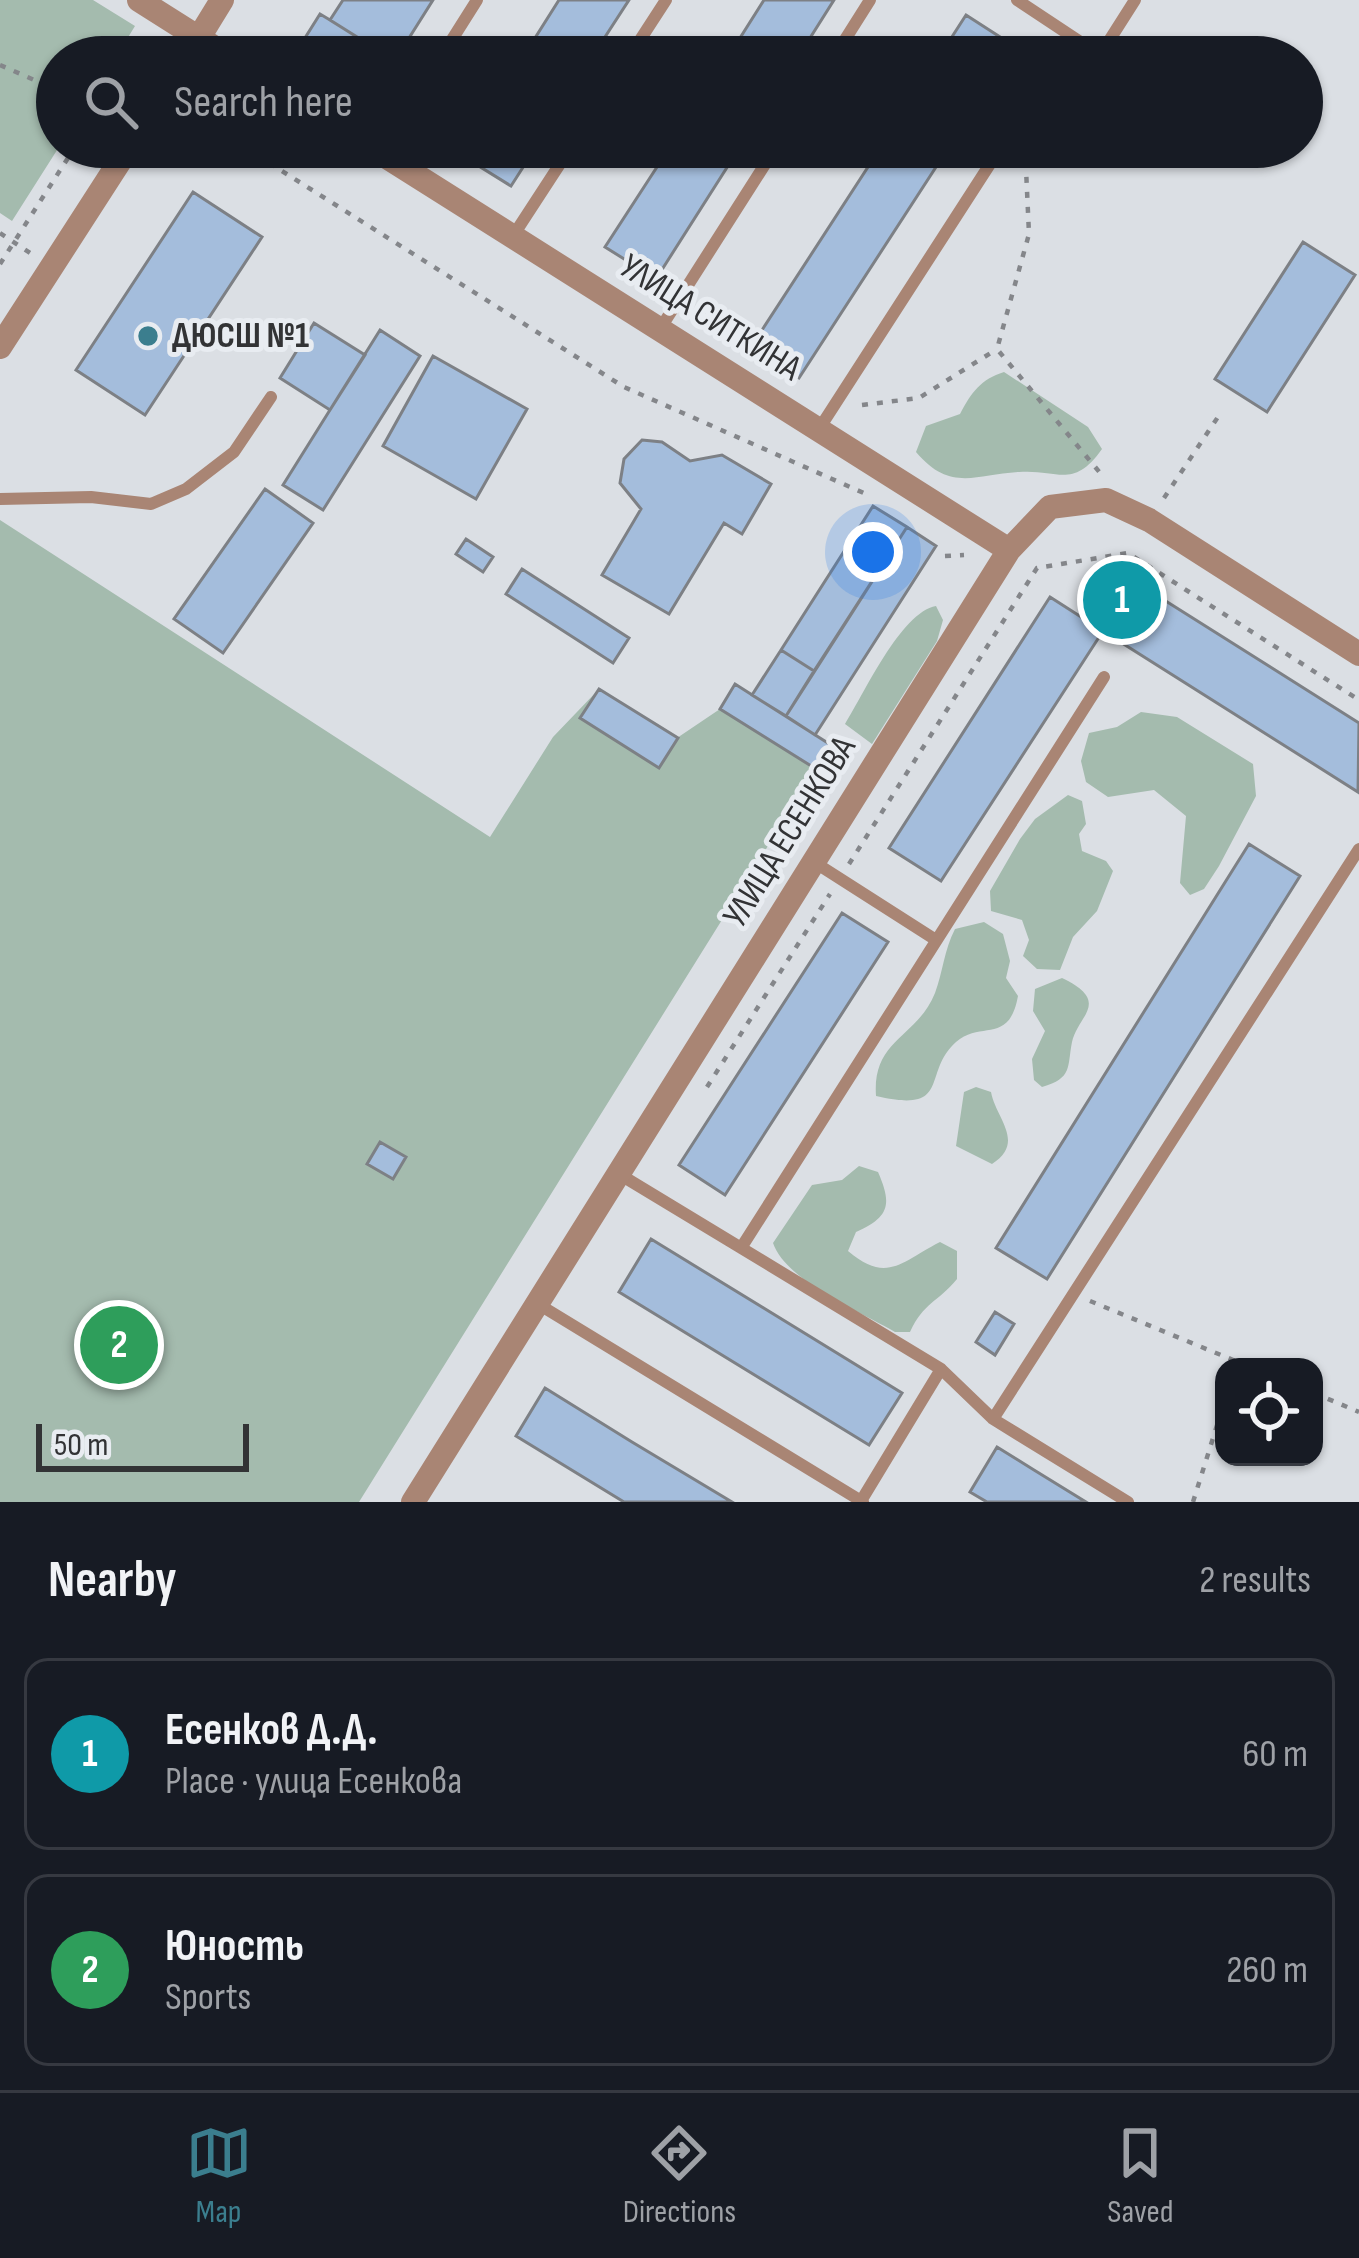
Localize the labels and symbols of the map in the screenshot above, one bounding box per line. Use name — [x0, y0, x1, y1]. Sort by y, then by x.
street label: УЛИЦА СИТКИНА — [612, 245, 809, 391]
place label: ДЮСШ №1 — [172, 315, 309, 358]
marker: ДЮСШ №1 — [135, 323, 161, 349]
your location — [843, 522, 903, 582]
pin: 1 — [1083, 555, 1161, 645]
street label: УЛИЦА ЕСЕНКОВА — [714, 728, 866, 935]
pin: 2 — [80, 1300, 158, 1390]
scale bar — [36, 1418, 249, 1471]

